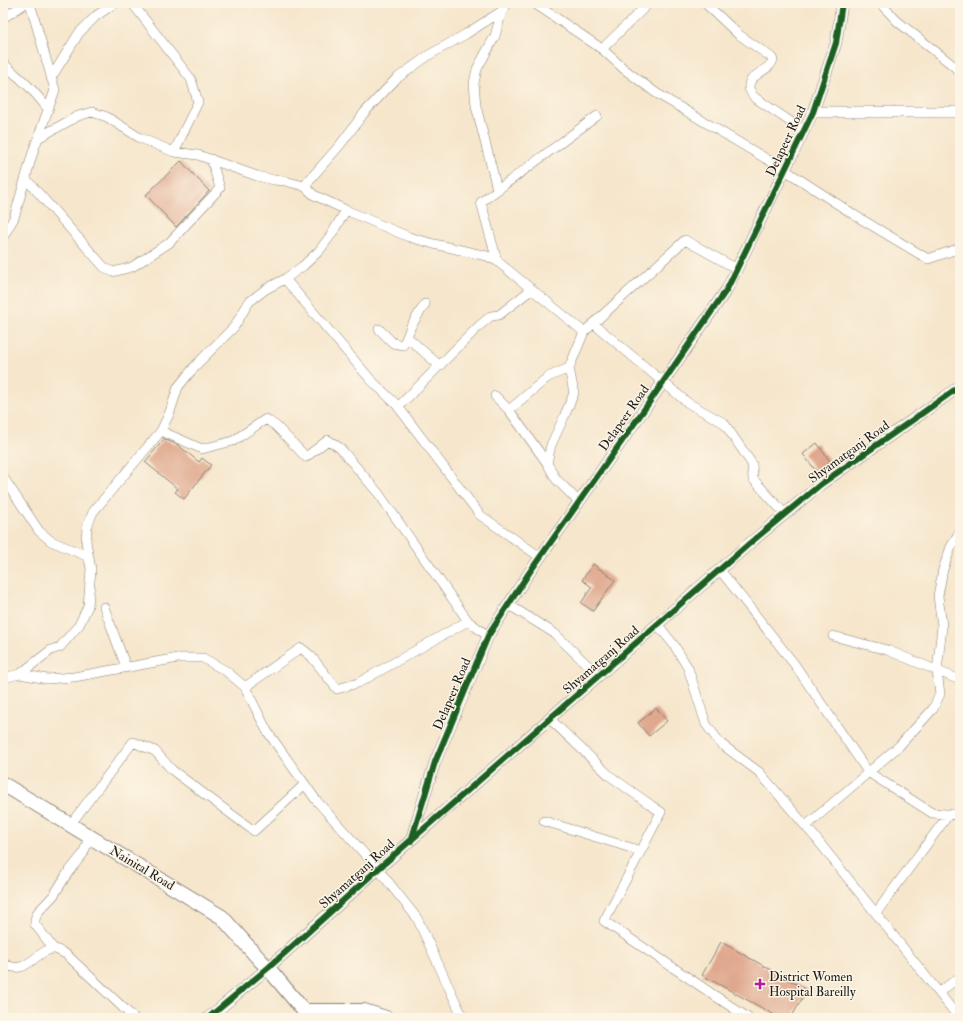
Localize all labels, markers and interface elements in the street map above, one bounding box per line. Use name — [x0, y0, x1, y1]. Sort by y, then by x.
street label: Delapeer Road — [763, 102, 811, 180]
street label: Delapeer Road — [595, 381, 654, 455]
street label: Shyamatganj Road — [806, 417, 894, 487]
street label: Shyamatganj Road — [560, 622, 644, 698]
street label: Delapeer Road — [430, 655, 476, 733]
street label: Shyamatganj Road — [316, 836, 399, 913]
street label: Nainital Road — [107, 842, 178, 894]
place label: District Women Hospital Bareilly — [769, 969, 856, 1001]
marker: District Women Hospital Bareilly — [754, 978, 766, 990]

